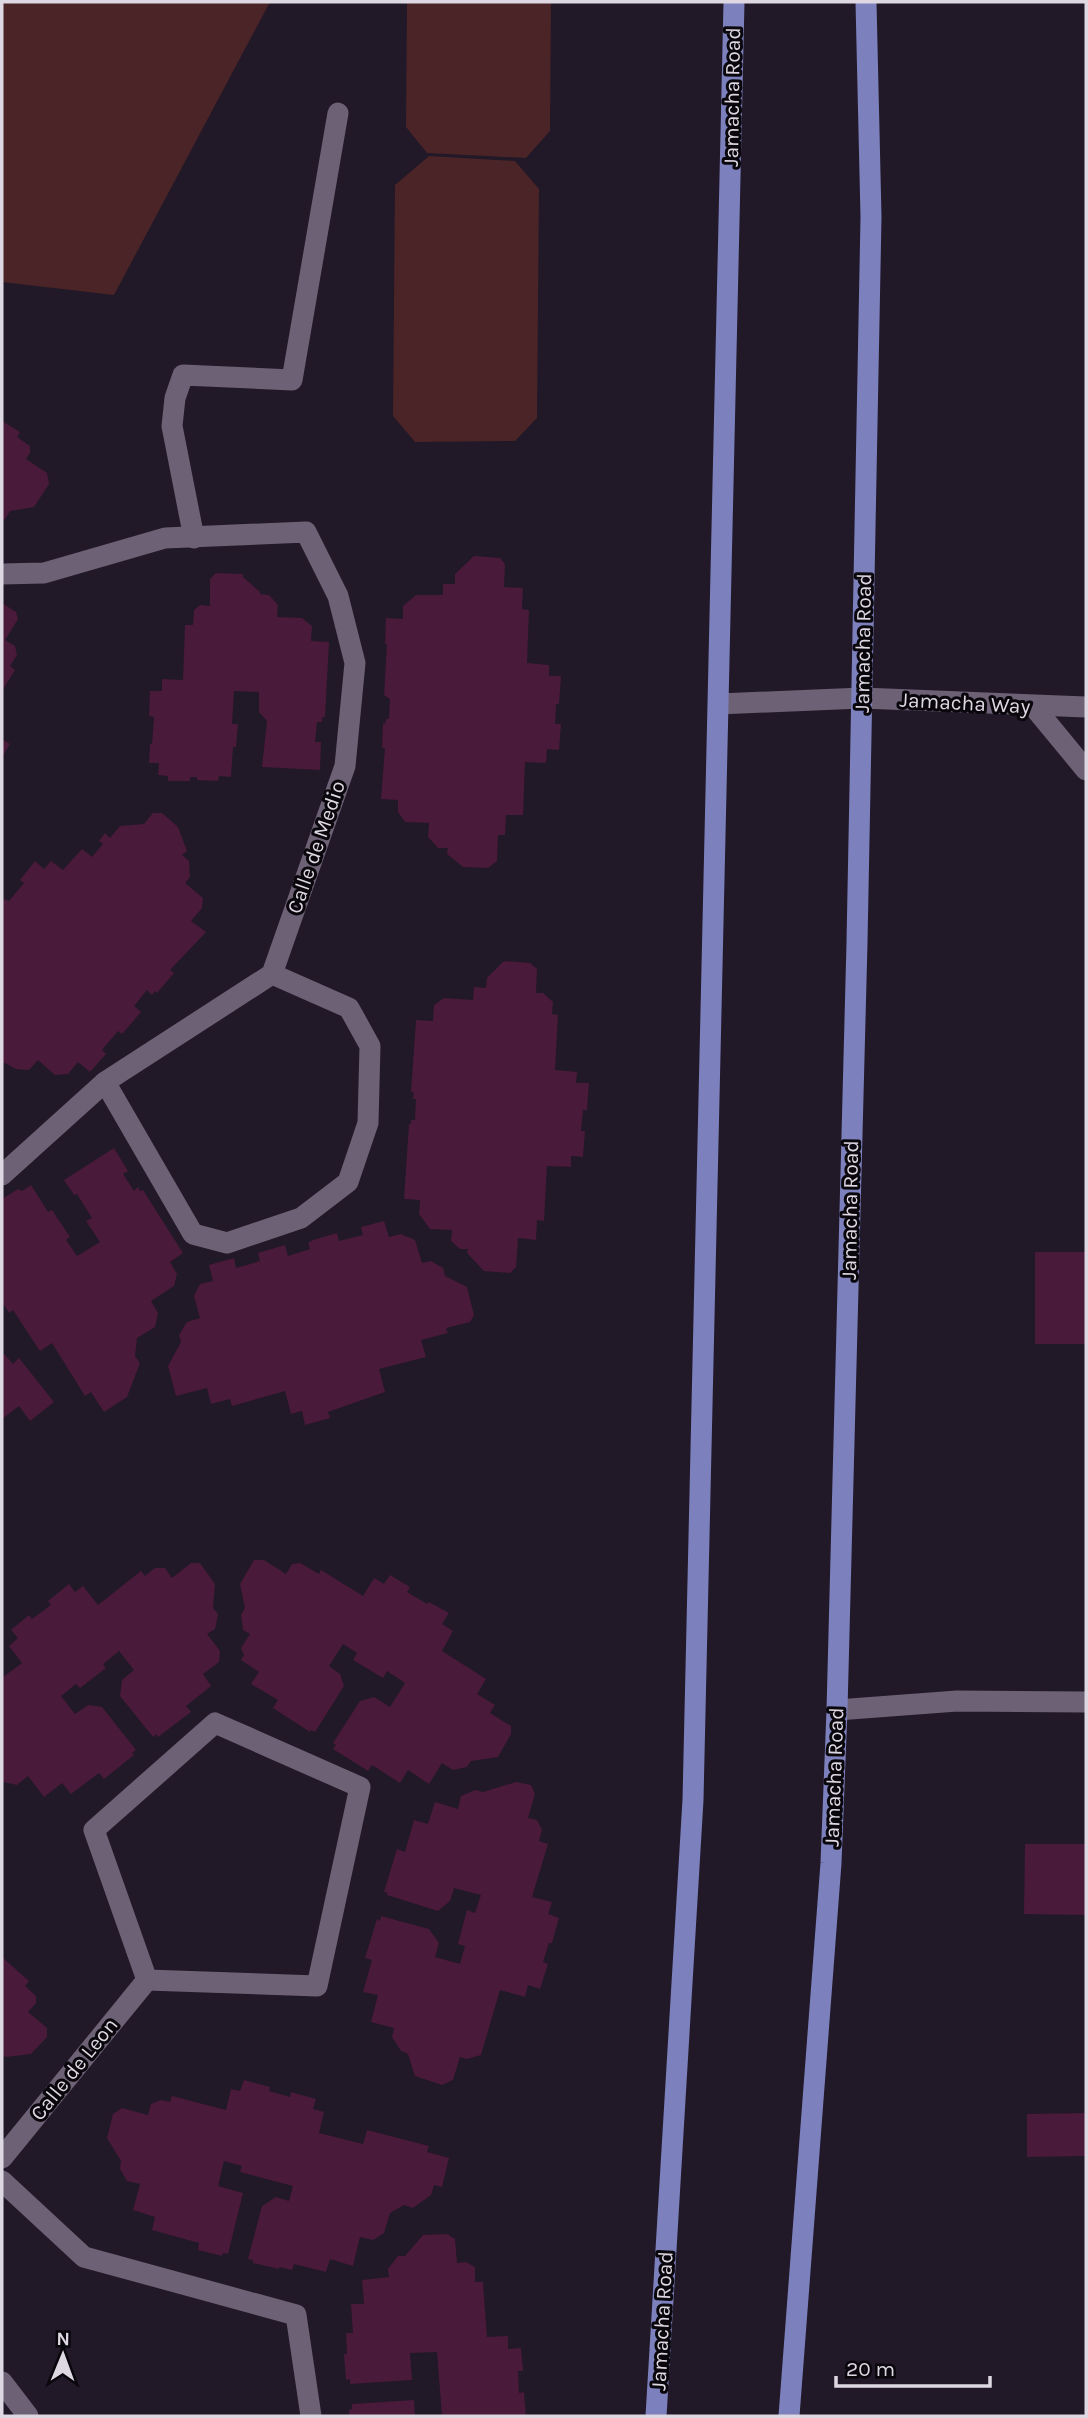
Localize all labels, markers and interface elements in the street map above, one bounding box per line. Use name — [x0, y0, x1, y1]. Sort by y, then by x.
street label: Jamacha Road — [719, 27, 745, 167]
street label: Jamacha Road — [850, 573, 876, 713]
street label: Jamacha Way — [899, 688, 1031, 718]
street label: Calle de Medio — [282, 777, 350, 917]
street label: Jamacha Road — [837, 1140, 863, 1280]
street label: Jamacha Road — [820, 1707, 848, 1847]
street label: Calle de Leon — [25, 2013, 123, 2125]
street label: Jamacha Road — [646, 2251, 678, 2391]
north arrow — [28, 2320, 98, 2390]
text: N — [56, 2328, 70, 2350]
scale bar — [836, 2344, 990, 2388]
text: 20 m — [846, 2357, 895, 2381]

